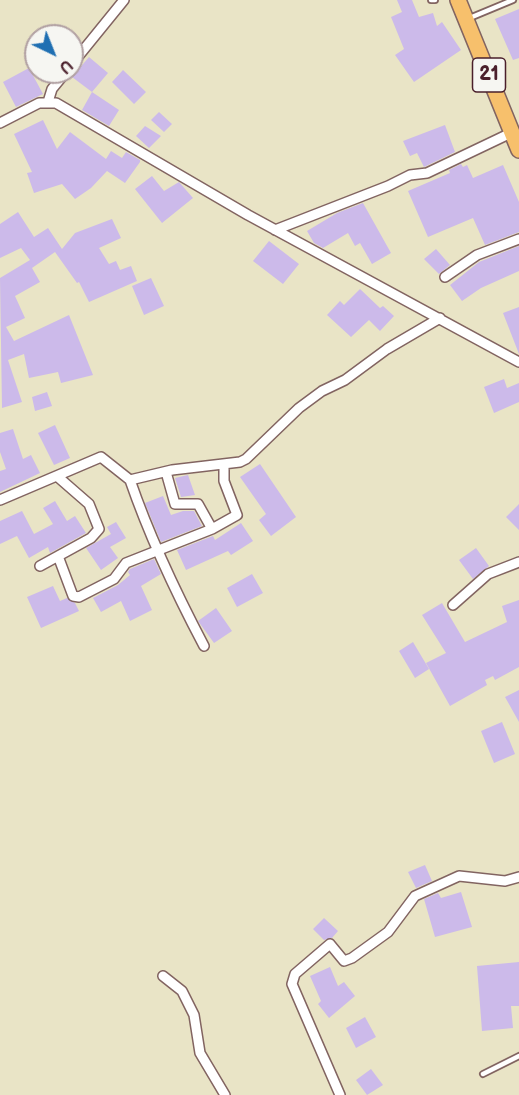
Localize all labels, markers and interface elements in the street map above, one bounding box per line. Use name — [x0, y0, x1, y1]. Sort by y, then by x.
north arrow — [24, 24, 84, 84]
text: U — [55, 55, 76, 77]
road number: 21 — [472, 58, 506, 92]

